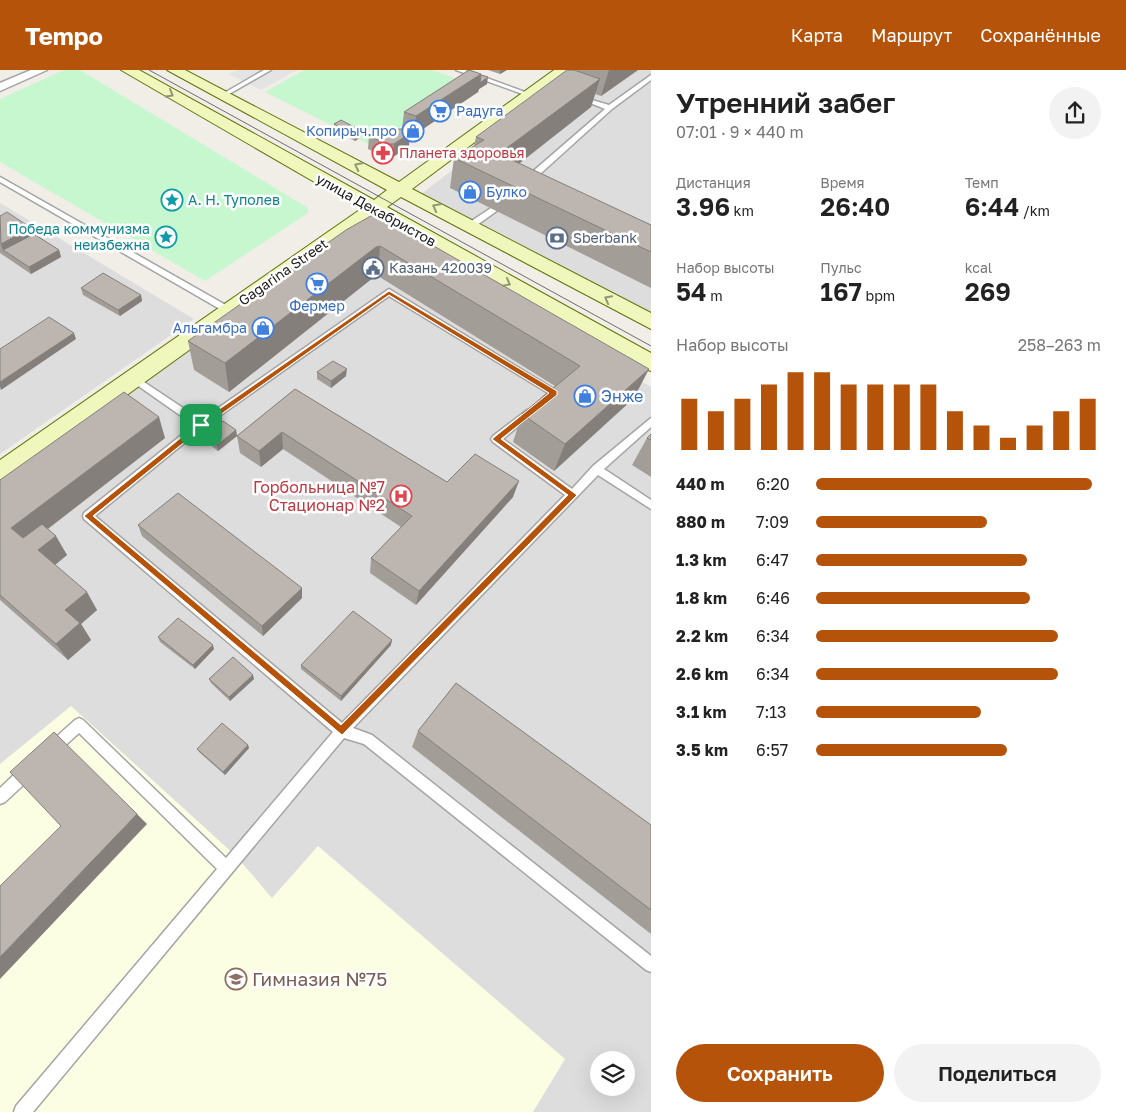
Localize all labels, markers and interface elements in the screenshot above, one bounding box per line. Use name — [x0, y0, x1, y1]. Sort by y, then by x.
text: Tempo — [25, 21, 103, 50]
text: Карта — [791, 24, 843, 46]
text: Маршрут — [871, 24, 952, 46]
text: Сохранённые — [980, 24, 1101, 46]
text: Утренний забег — [676, 86, 895, 119]
button: share — [1049, 87, 1101, 139]
one-way arrow — [165, 88, 174, 98]
supermarket icon: Радуга — [428, 99, 452, 123]
place label: Радуга — [456, 102, 503, 119]
shop icon: Копирыч.про — [401, 119, 425, 143]
place label: Копирыч.про — [306, 122, 397, 139]
text: 07:01 · 9 × 440 m — [676, 122, 804, 142]
pharmacy icon: Планета здоровья — [371, 141, 395, 165]
place label: Планета здоровья — [399, 144, 525, 161]
one-way arrow — [354, 162, 363, 172]
street label: улица Декабристов — [313, 169, 439, 250]
text: Дистанция — [676, 174, 751, 191]
text: Время — [820, 174, 865, 191]
text: Темп — [965, 174, 999, 191]
shop icon: Булко — [458, 180, 482, 204]
place label: Булко — [486, 183, 527, 200]
place icon: А. Н. Туполев — [160, 188, 184, 212]
place label: А. Н. Туполев — [188, 191, 280, 208]
text: 3.96 — [676, 191, 730, 222]
text: 26:40 — [820, 191, 890, 222]
text: 6:44 — [965, 191, 1019, 222]
text: km — [730, 202, 754, 219]
text: /km — [1019, 202, 1050, 219]
one-way arrow — [432, 203, 441, 213]
place label: Победа коммунизма неизбежна — [8, 220, 150, 253]
place icon: Победа коммунизма неизбежна — [154, 225, 178, 249]
bank icon: Sberbank — [545, 226, 569, 250]
place label: Sberbank — [573, 229, 637, 246]
street label: Gagarina Street — [235, 235, 331, 309]
public building icon: Казань 420039 — [361, 256, 385, 280]
place label: Казань 420039 — [389, 259, 492, 276]
text: Набор высоты — [676, 259, 775, 276]
text: Пульс — [820, 259, 862, 276]
text: kcal — [965, 259, 992, 276]
supermarket icon: Фермер — [305, 272, 329, 296]
text: 54 — [676, 276, 707, 307]
text: 167 — [820, 276, 862, 307]
text: 269 — [965, 276, 1011, 307]
one-way arrow — [501, 277, 510, 287]
text: m — [707, 287, 723, 304]
text: bpm — [862, 287, 895, 304]
one-way arrow — [604, 295, 613, 305]
place label: Фермер — [289, 297, 345, 314]
shop icon: Альгамбра — [251, 316, 275, 340]
place label: Альгамбра — [173, 319, 247, 336]
text: Набор высоты — [676, 335, 789, 355]
text: 258–263 m — [1018, 335, 1101, 355]
shop icon: Энже — [573, 384, 597, 408]
place label: Энже — [601, 386, 643, 406]
pin — [180, 404, 222, 446]
icon: arrive — [187, 411, 215, 439]
text: 440 m — [676, 474, 724, 494]
text: 6:20 — [756, 474, 790, 494]
place label: Горбольница №7 Стационар №2 — [253, 477, 385, 515]
hospital icon: Горбольница №7 Стационар №2 — [389, 484, 413, 508]
text: 880 m — [676, 512, 725, 532]
text: 7:09 — [756, 512, 789, 532]
text: 1.3 km — [676, 550, 726, 570]
text: 6:47 — [756, 550, 789, 570]
text: 1.8 km — [676, 588, 727, 608]
text: 6:46 — [756, 588, 790, 608]
text: 2.2 km — [676, 626, 728, 646]
text: 6:34 — [756, 626, 790, 646]
text: 2.6 km — [676, 664, 728, 684]
text: 6:34 — [756, 664, 790, 684]
text: 3.1 km — [676, 702, 726, 722]
text: 7:13 — [756, 702, 786, 722]
text: 3.5 km — [676, 740, 728, 760]
text: 6:57 — [756, 740, 788, 760]
school or university icon: Гимназия №75 — [224, 967, 248, 991]
place label: Гимназия №75 — [252, 967, 387, 990]
button: Сохранить — [676, 1044, 884, 1102]
button: Поделиться — [894, 1044, 1101, 1102]
map controls — [590, 1051, 635, 1096]
button: layers — [590, 1051, 635, 1096]

